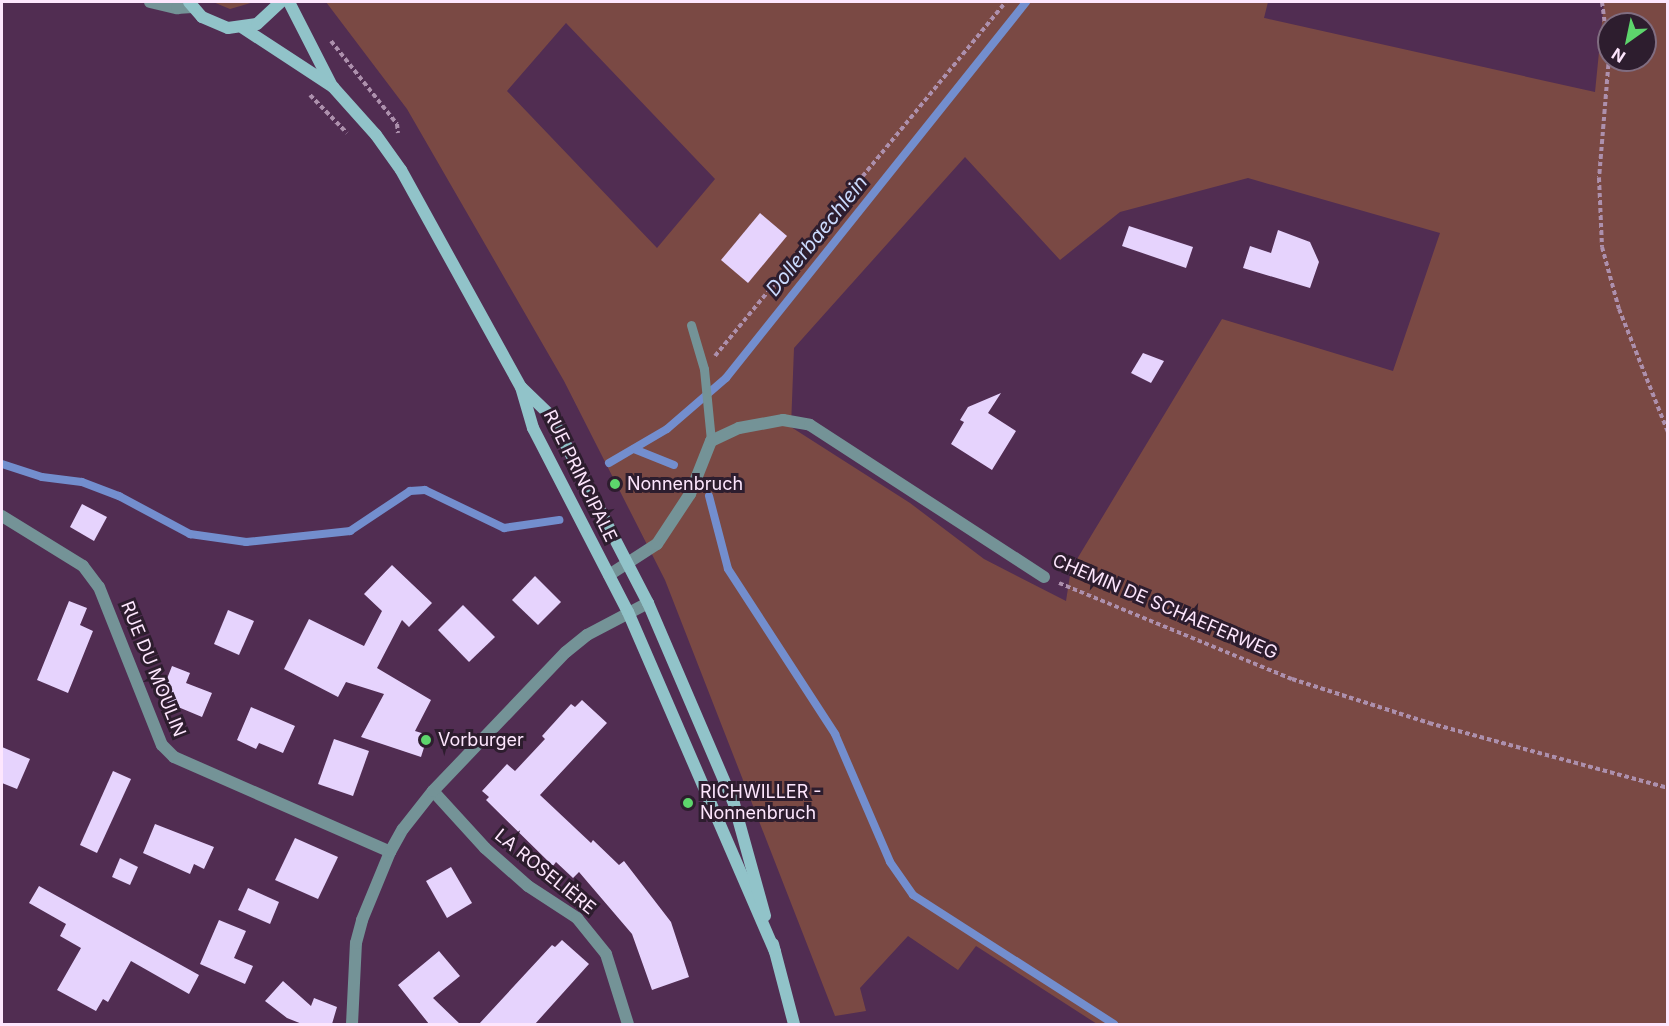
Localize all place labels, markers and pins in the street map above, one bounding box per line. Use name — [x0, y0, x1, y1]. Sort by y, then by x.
place label: Nonnenbruch — [627, 473, 743, 495]
marker: Nonnenbruch — [608, 477, 622, 491]
place label: Vorburger — [438, 729, 524, 751]
marker: Vorburger — [419, 733, 433, 747]
place label: RICHWILLER - Nonnenbruch — [700, 782, 822, 824]
marker: RICHWILLER - Nonnenbruch — [681, 796, 695, 810]

